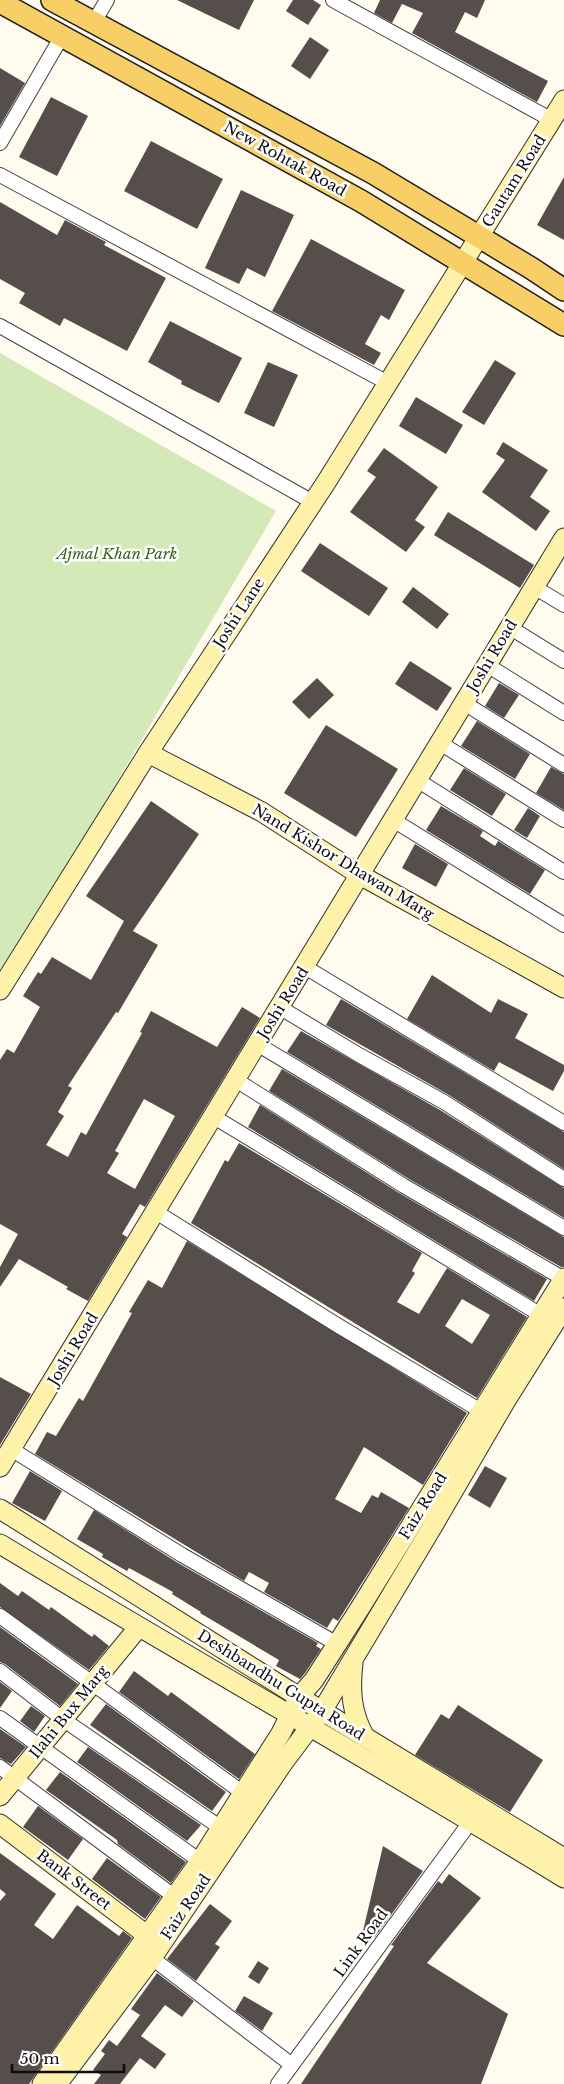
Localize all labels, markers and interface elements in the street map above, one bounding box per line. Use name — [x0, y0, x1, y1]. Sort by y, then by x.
street label: New Rohtak Road — [221, 117, 350, 200]
street label: Gautam Road — [478, 131, 550, 231]
park label: Ajmal Khan Park — [55, 544, 177, 563]
street label: Joshi Lane — [208, 574, 268, 653]
street label: Joshi Road — [461, 616, 521, 697]
street label: Nand Kishor Dhawan Marg — [249, 800, 438, 924]
street label: Joshi Road — [252, 963, 312, 1044]
street label: Joshi Road — [42, 1309, 102, 1390]
street label: Faiz Road — [395, 1469, 451, 1543]
street label: Deshbandhu Gupta Road — [194, 1625, 368, 1744]
street label: Ilahi Bux Marg — [25, 1660, 113, 1762]
street label: Bank Street — [33, 1845, 116, 1914]
street label: Faiz Road — [157, 1870, 215, 1943]
street label: Link Road — [330, 1905, 392, 1980]
scale bar — [12, 2042, 125, 2074]
text: 50 m — [20, 2049, 60, 2068]

